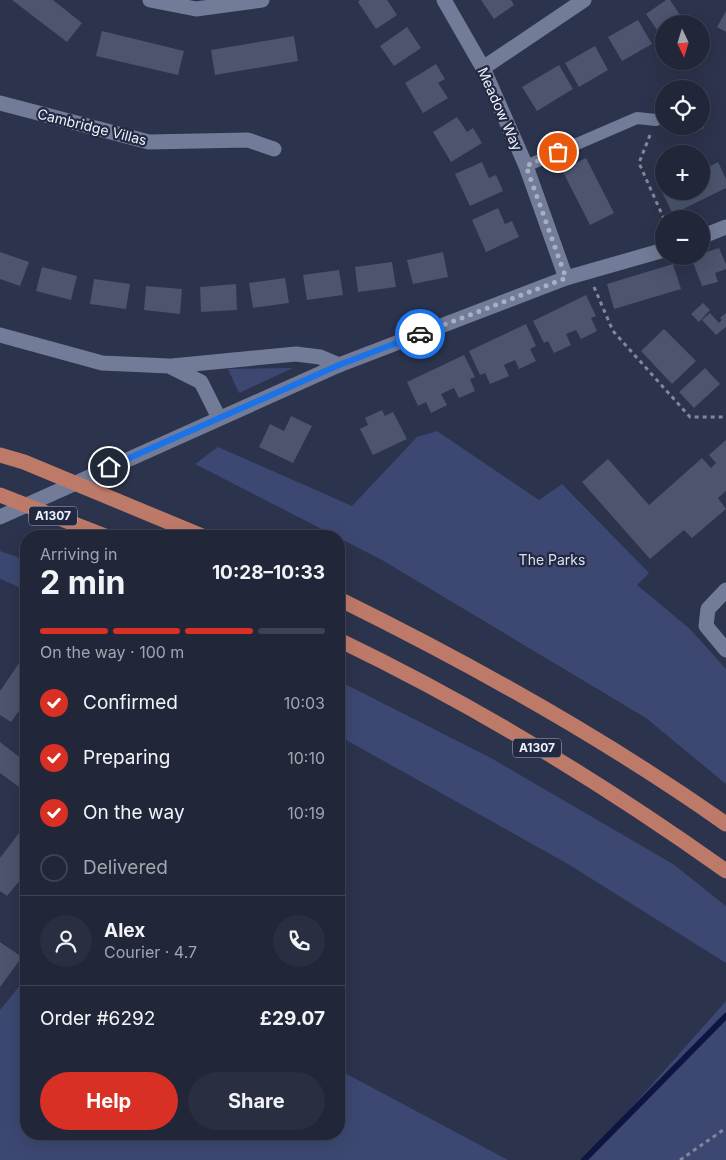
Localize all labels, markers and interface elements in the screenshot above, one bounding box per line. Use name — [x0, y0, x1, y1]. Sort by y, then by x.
north arrow — [655, 15, 710, 70]
map controls — [655, 15, 710, 265]
street label: Meadow Way — [474, 64, 526, 153]
button: locate — [655, 80, 710, 135]
street label: Cambridge Villas — [36, 105, 149, 148]
pin — [537, 131, 579, 173]
icon: bag — [544, 138, 572, 166]
button: + — [655, 145, 710, 200]
button: − — [655, 210, 710, 265]
courier — [395, 309, 445, 359]
icon: car — [406, 320, 434, 348]
pin — [88, 446, 130, 488]
icon: home — [95, 453, 123, 481]
road number: A1307 — [29, 506, 77, 526]
text: Arriving in — [40, 544, 117, 564]
park label: The Parks — [519, 551, 585, 568]
text: 10:28–10:33 — [212, 561, 325, 584]
text: 2 min — [40, 563, 126, 602]
text: On the way · 100 m — [40, 642, 184, 662]
icon: check — [40, 689, 68, 717]
text: Confirmed — [83, 691, 178, 714]
text: 10:03 — [284, 693, 325, 713]
road number: A1307 — [513, 738, 561, 758]
icon: check — [40, 744, 68, 772]
text: Preparing — [83, 746, 170, 769]
text: 10:10 — [287, 748, 325, 768]
icon: check — [40, 799, 68, 827]
text: On the way — [83, 801, 185, 824]
text: 10:19 — [287, 803, 325, 823]
text: Delivered — [83, 856, 168, 879]
button: person — [40, 915, 92, 967]
button: phone — [273, 915, 325, 967]
text: Alex — [104, 919, 145, 942]
text: Courier · 4.7 — [104, 942, 197, 962]
text: Order #6292 — [40, 1007, 155, 1030]
text: £29.07 — [260, 1007, 325, 1030]
button: Help — [40, 1072, 178, 1130]
button: Share — [188, 1072, 325, 1130]

